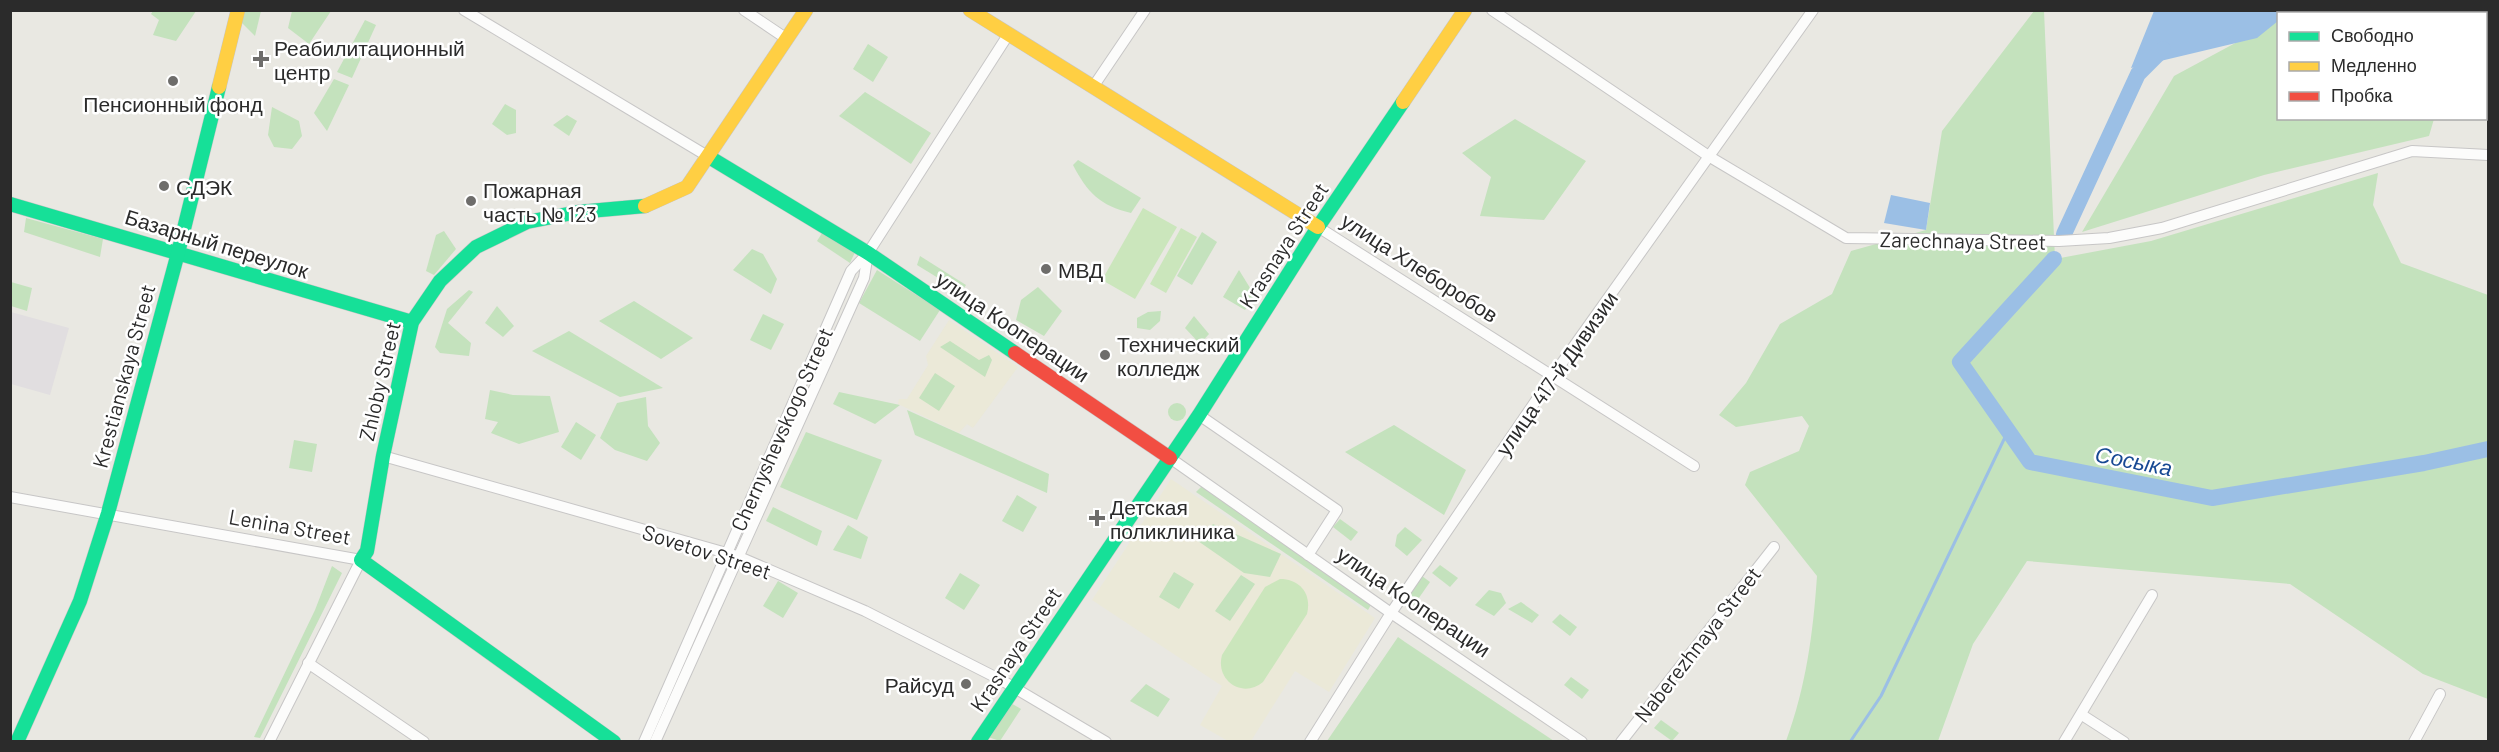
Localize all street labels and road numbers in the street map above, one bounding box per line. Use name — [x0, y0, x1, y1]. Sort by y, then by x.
street label: Krasnaya Street — [1233, 177, 1333, 313]
street label: Базарный переулок — [122, 203, 312, 283]
street label: улица Хлеборобов — [1337, 207, 1503, 327]
street label: Zarechnaya Street — [1879, 226, 2047, 254]
street label: улица Кооперации — [932, 265, 1094, 387]
street label: Krestianskaya Street — [86, 281, 160, 471]
street label: улица 417-й Дивизии — [1490, 286, 1622, 460]
street label: Zhloby Street — [353, 319, 405, 443]
street label: Chernyshevskogo Street — [725, 323, 837, 535]
street label: Lenina Street — [227, 503, 353, 549]
street label: Sovetov Street — [640, 518, 774, 584]
street label: улица Кооперации — [1333, 540, 1495, 662]
street label: Naberezhnaya Street — [1629, 561, 1765, 727]
street label: Krasnaya Street — [964, 582, 1066, 716]

